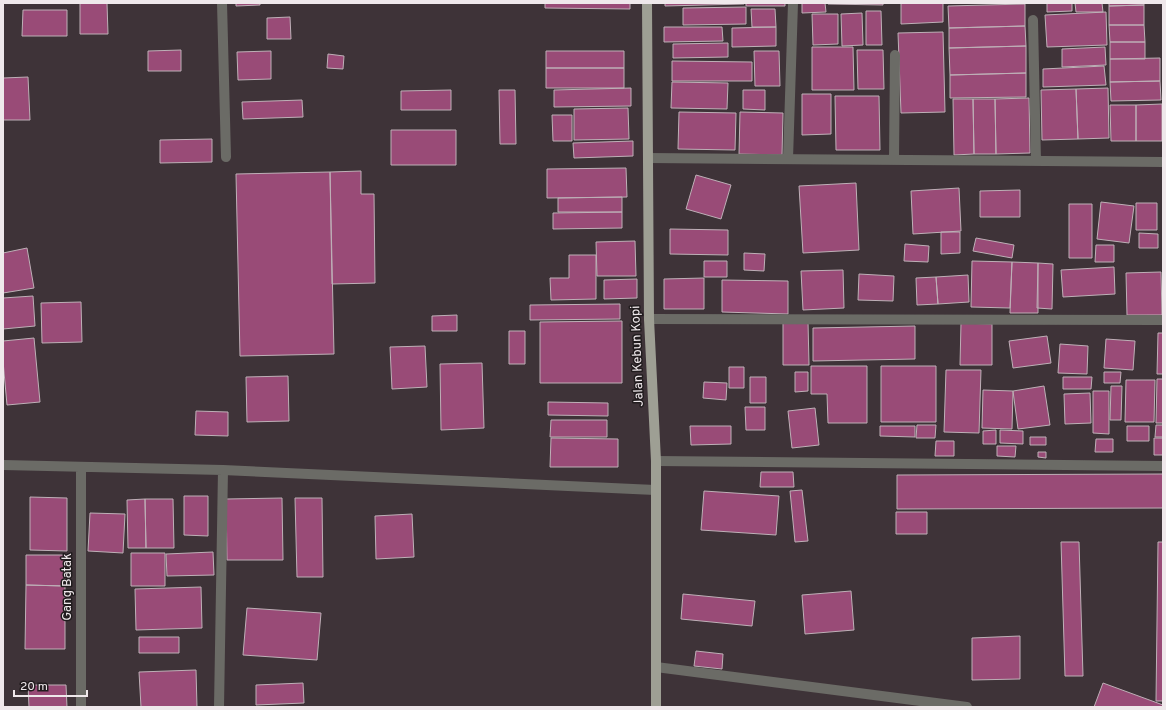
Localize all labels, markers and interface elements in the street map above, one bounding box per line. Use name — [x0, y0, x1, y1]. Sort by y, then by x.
street label: Jalan Kebun Kopi — [628, 305, 648, 407]
street label: Gang Batak — [60, 553, 76, 621]
scale bar — [14, 672, 87, 698]
text: 20 m — [20, 679, 48, 695]

